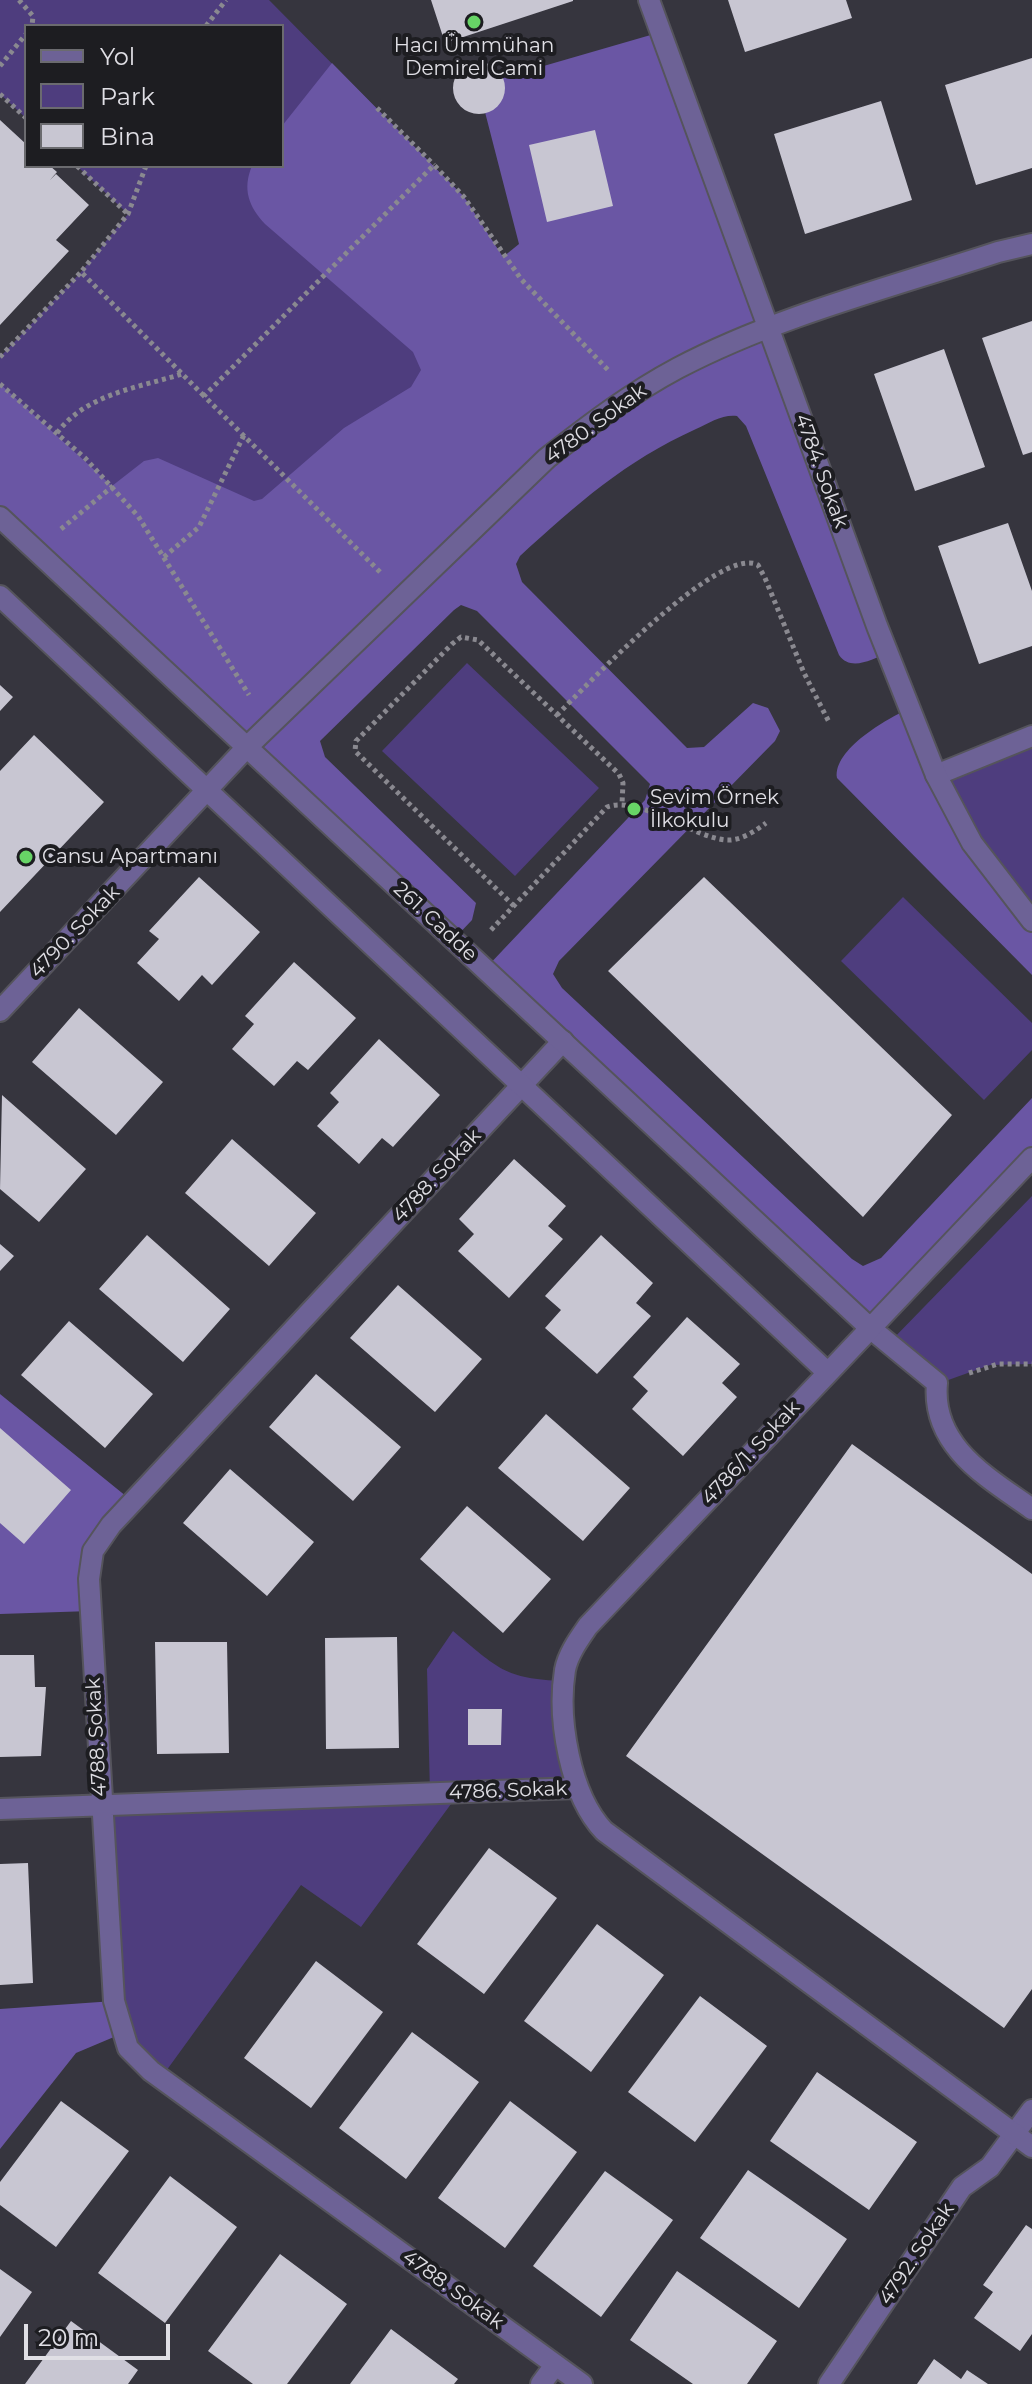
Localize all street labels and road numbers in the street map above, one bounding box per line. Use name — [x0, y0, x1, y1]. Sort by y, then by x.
street label: 4780. Sokak — [541, 379, 651, 469]
street label: 4784. Sokak — [789, 411, 853, 531]
street label: 261. Cadde — [388, 877, 482, 967]
street label: 4790. Sokak — [25, 881, 125, 983]
street label: 4788. Sokak — [388, 1124, 486, 1228]
street label: 4786/1. Sokak — [697, 1396, 805, 1510]
street label: 4788. Sokak — [82, 1677, 112, 1797]
street label: 4786. Sokak — [448, 1777, 568, 1805]
street label: 4792. Sokak — [874, 2199, 960, 2309]
street label: 4788. Sokak — [398, 2245, 508, 2335]

